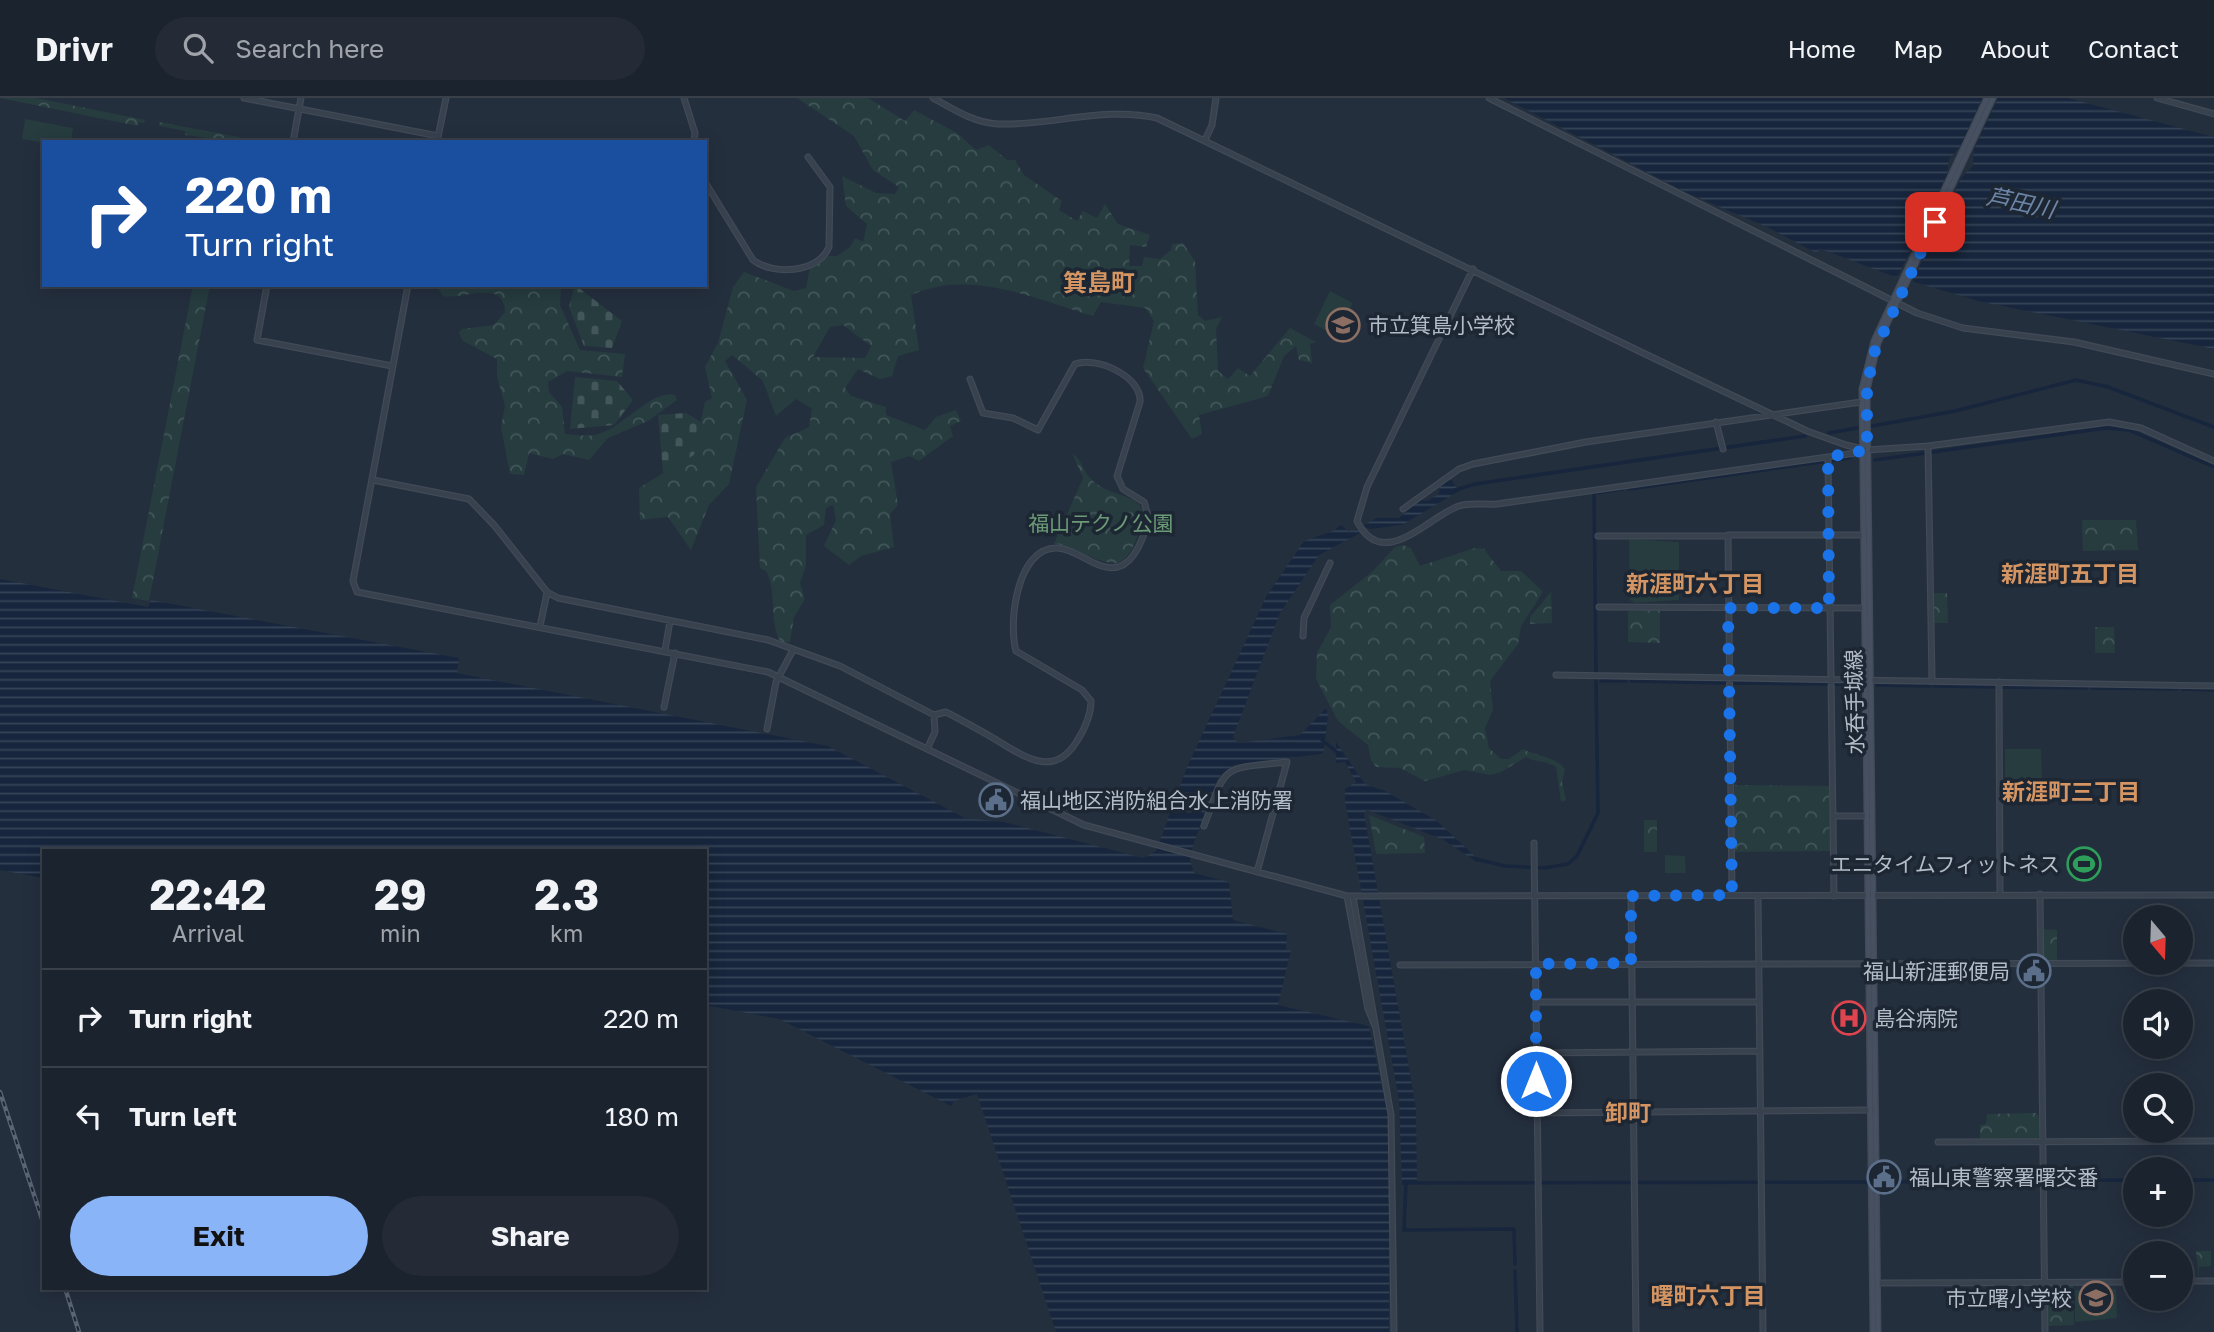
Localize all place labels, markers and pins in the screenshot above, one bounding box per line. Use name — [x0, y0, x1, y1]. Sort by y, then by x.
pin — [1905, 192, 1965, 252]
school or university icon: 市立箕島小学校 — [1324, 306, 1362, 344]
place label: 市立箕島小学校 — [1368, 312, 1515, 338]
public building icon: 福山地区消防組合水上消防署 — [977, 781, 1015, 819]
place label: 福山地区消防組合水上消防署 — [1020, 787, 1293, 813]
sports icon: エニタイムフィットネス — [2065, 845, 2103, 883]
place label: エニタイムフィットネス — [1831, 851, 2060, 877]
public building icon: 福山新涯郵便局 — [2015, 952, 2053, 990]
place label: 福山新涯郵便局 — [1863, 958, 2010, 984]
hospital icon: 島谷病院 — [1830, 999, 1868, 1037]
place label: 島谷病院 — [1874, 1005, 1958, 1031]
public building icon: 福山東警察署曙交番 — [1865, 1158, 1903, 1196]
place label: 福山東警察署曙交番 — [1909, 1164, 2098, 1190]
school or university icon: 市立曙小学校 — [2077, 1279, 2115, 1317]
place label: 市立曙小学校 — [1946, 1285, 2072, 1311]

